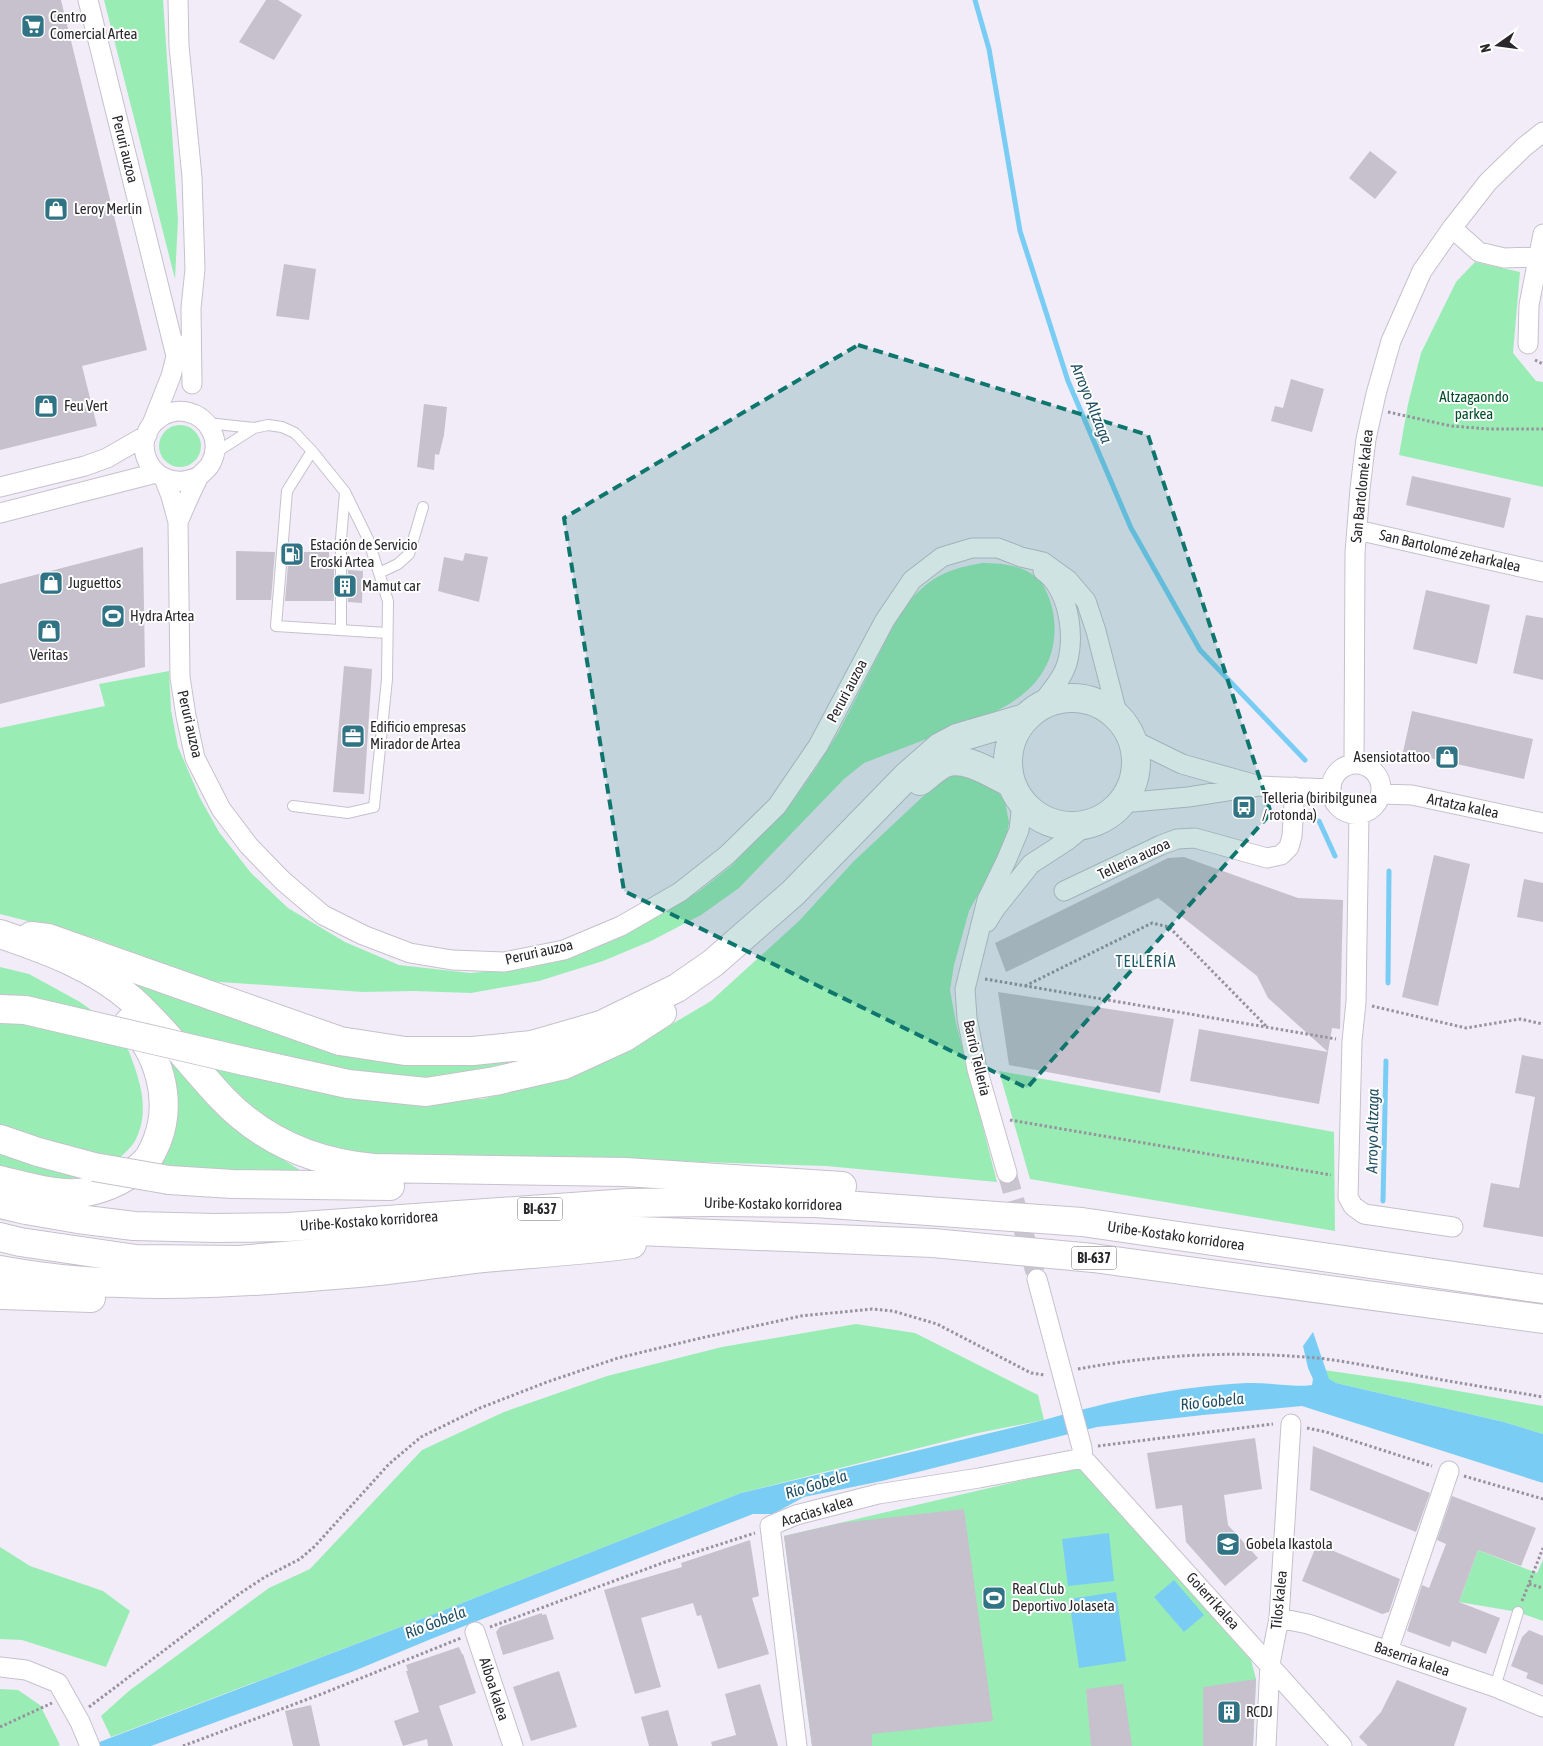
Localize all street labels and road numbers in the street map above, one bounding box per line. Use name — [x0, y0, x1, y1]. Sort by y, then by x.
street label: Peruri auzoa — [109, 113, 142, 184]
street label: San Bartolomé kalea — [1347, 428, 1376, 543]
street label: San Bartolomé zeharkalea — [1378, 526, 1523, 575]
street label: Peruri auzoa — [823, 656, 870, 725]
street label: Peruri auzoa — [174, 688, 207, 759]
street label: Artatza kalea — [1426, 790, 1501, 821]
street label: Telleria auzoa — [1095, 834, 1173, 883]
street label: Peruri auzoa — [503, 935, 574, 968]
street label: Barrio Telleria — [960, 1018, 994, 1098]
street label: Uribe-Kostako korridorea — [704, 1194, 842, 1213]
road number: BI-637 — [518, 1198, 562, 1220]
street label: Uribe-Kostako korridorea — [299, 1207, 439, 1234]
street label: Uribe-Kostako korridorea — [1106, 1217, 1246, 1254]
road number: BI-637 — [1072, 1246, 1116, 1270]
street label: Acacias kalea — [779, 1492, 855, 1530]
street label: Goierri kalea — [1183, 1569, 1243, 1633]
street label: Tilos kalea — [1267, 1570, 1290, 1630]
street label: Baserria kalea — [1372, 1638, 1452, 1679]
street label: Aiboa kalea — [476, 1655, 513, 1722]

